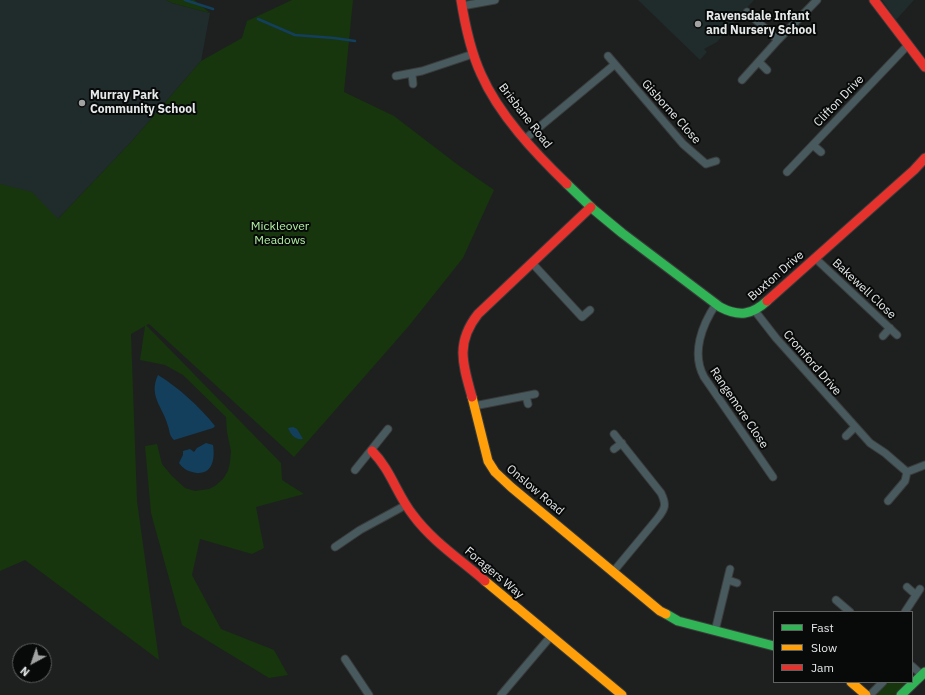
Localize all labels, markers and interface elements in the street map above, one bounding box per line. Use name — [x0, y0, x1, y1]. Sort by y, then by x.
place label: Ravensdale Infant and Nursery School — [706, 10, 816, 38]
marker: Ravensdale Infant and Nursery School — [693, 19, 703, 29]
street label: Clifton Drive — [811, 72, 867, 130]
street label: Gisborne Close — [638, 77, 704, 147]
street label: Brisbane Road — [495, 81, 555, 151]
place label: Murray Park Community School — [90, 89, 196, 117]
marker: Murray Park Community School — [77, 98, 87, 108]
park label: Mickleover Meadows — [251, 220, 309, 248]
street label: Buxton Drive — [745, 248, 807, 304]
street label: Bakewell Close — [829, 256, 899, 322]
street label: Cromford Drive — [780, 328, 844, 398]
street label: Rangemore Close — [707, 365, 771, 451]
street label: Onslow Road — [503, 462, 567, 518]
street label: Foragers Way — [462, 544, 526, 602]
legend — [773, 611, 913, 683]
text: Fast — [811, 620, 834, 635]
text: Slow — [811, 640, 837, 655]
north arrow — [12, 643, 52, 683]
text: Jam — [811, 660, 834, 675]
text: N — [17, 664, 32, 679]

